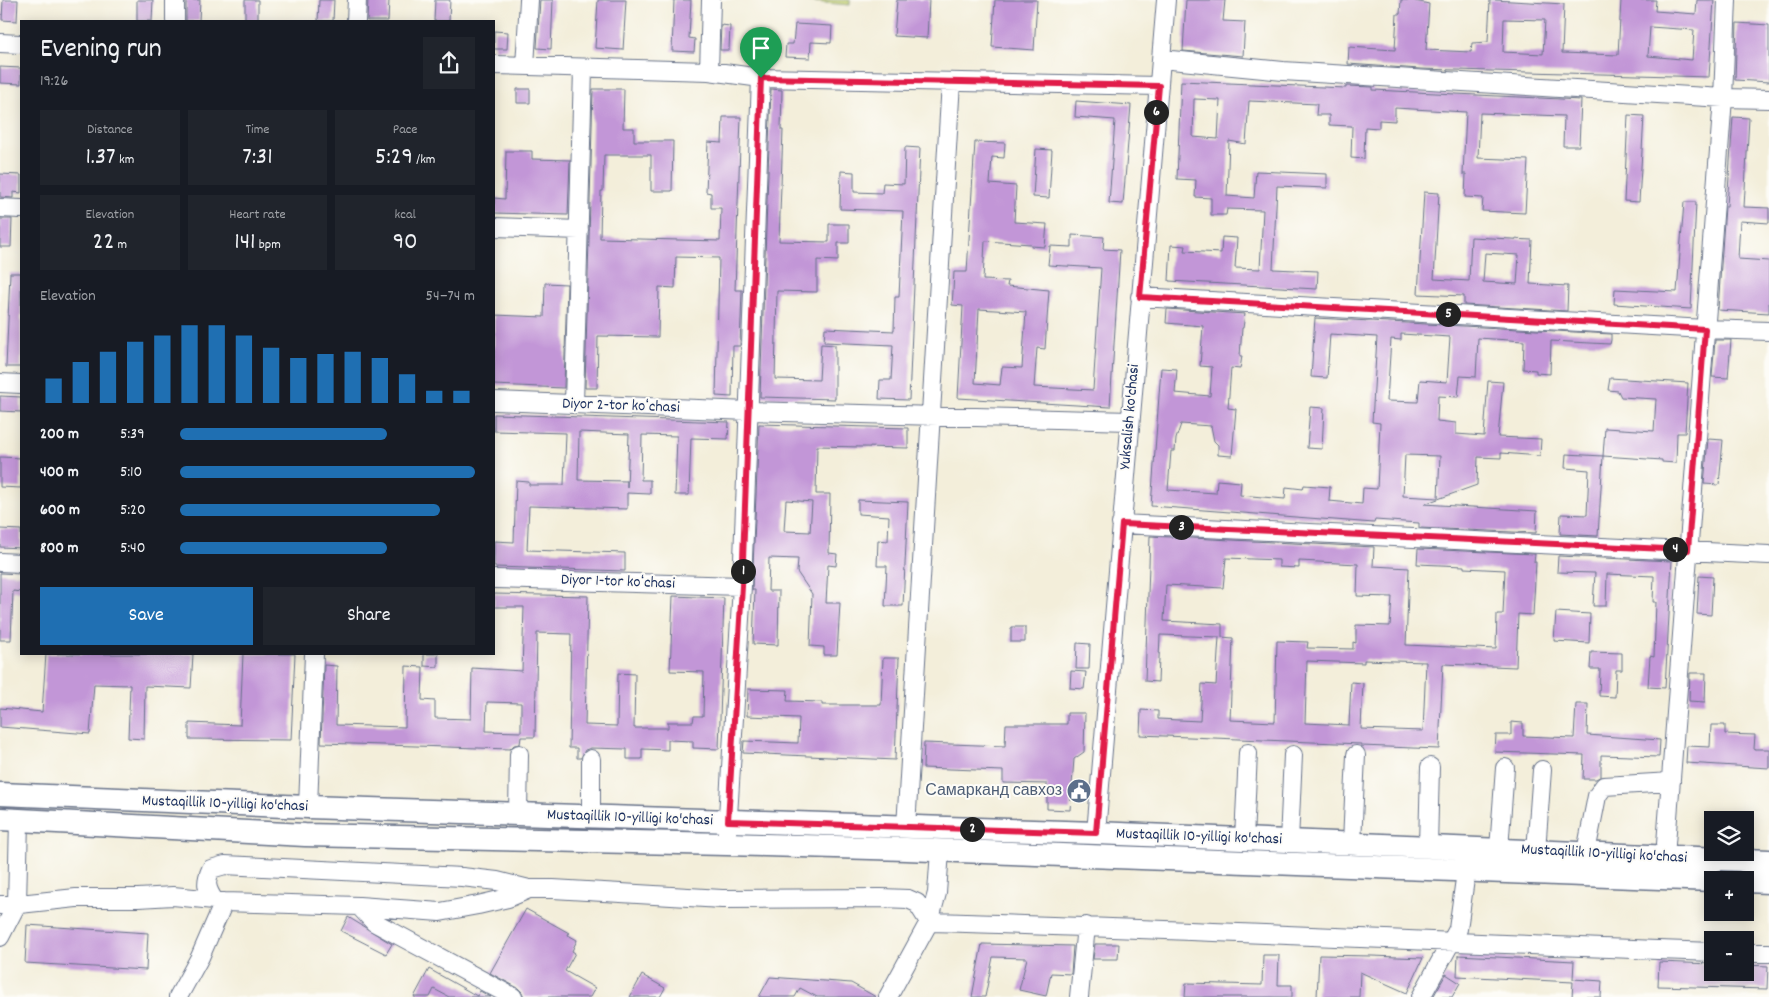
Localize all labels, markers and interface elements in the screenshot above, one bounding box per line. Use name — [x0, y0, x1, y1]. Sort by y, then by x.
pin — [740, 27, 782, 78]
text: Evening run — [40, 31, 162, 71]
icon: arrive — [747, 34, 775, 62]
button: share — [423, 37, 475, 89]
text: 19:26 — [40, 70, 68, 93]
pin: 6 — [1144, 100, 1168, 124]
text: 6 — [1153, 102, 1160, 122]
text: Distance — [87, 120, 133, 140]
text: Time — [246, 120, 269, 140]
text: Pace — [393, 120, 418, 140]
text: 1.37 — [85, 140, 116, 176]
text: 7:31 — [242, 140, 273, 176]
text: 5:29 — [375, 140, 413, 176]
text: km — [116, 150, 134, 170]
text: /km — [413, 150, 436, 170]
text: Elevation — [85, 205, 134, 225]
text: Heart rate — [229, 205, 286, 225]
text: kcal — [395, 205, 416, 225]
text: 22 — [92, 225, 114, 261]
text: 141 — [234, 225, 255, 261]
text: 90 — [393, 225, 418, 261]
text: m — [114, 235, 127, 255]
text: bpm — [255, 235, 281, 255]
text: Elevation — [40, 285, 96, 308]
text: 54–74 m — [426, 285, 475, 308]
pin: 5 — [1436, 302, 1460, 326]
text: 5 — [1445, 304, 1452, 324]
street label: Yuksalish ko'chasi — [1114, 363, 1146, 471]
street label: Diyor 2-tor koʻchasi — [562, 392, 680, 420]
text: 200 m — [40, 423, 79, 446]
text: 5:39 — [120, 423, 145, 446]
text: 400 m — [40, 461, 79, 484]
text: 5:10 — [120, 461, 142, 484]
text: 600 m — [40, 499, 80, 522]
text: 5:20 — [120, 499, 146, 522]
pin: 3 — [1168, 514, 1194, 540]
text: 3 — [1178, 517, 1185, 537]
pin: 4 — [1662, 536, 1688, 562]
text: 800 m — [40, 537, 79, 560]
text: 5:40 — [120, 537, 145, 560]
text: 4 — [1673, 539, 1678, 559]
pin: 1 — [730, 558, 756, 584]
text: 1 — [742, 561, 745, 581]
street label: Diyor 1-tor koʻchasi — [561, 569, 676, 595]
button: Save — [40, 587, 253, 645]
button: Share — [263, 587, 475, 645]
public building icon: Самарканд савхоз — [1066, 778, 1092, 804]
place label: Самарканд савхоз — [925, 780, 1062, 803]
street label: Mustaqillik 10-yilligi ko'chasi — [142, 790, 309, 818]
street label: Mustaqillik 10-yilligi ko'chasi — [547, 804, 714, 832]
map controls — [1704, 811, 1754, 981]
button: layers — [1704, 811, 1754, 861]
pin: 2 — [960, 816, 984, 842]
text: 2 — [969, 819, 976, 839]
street label: Mustaqillik 10-yilligi ko'chasi — [1116, 823, 1283, 851]
street label: Mustaqillik 10-yilligi ko'chasi — [1520, 838, 1688, 870]
button: + — [1704, 871, 1754, 921]
button: − — [1704, 931, 1754, 981]

